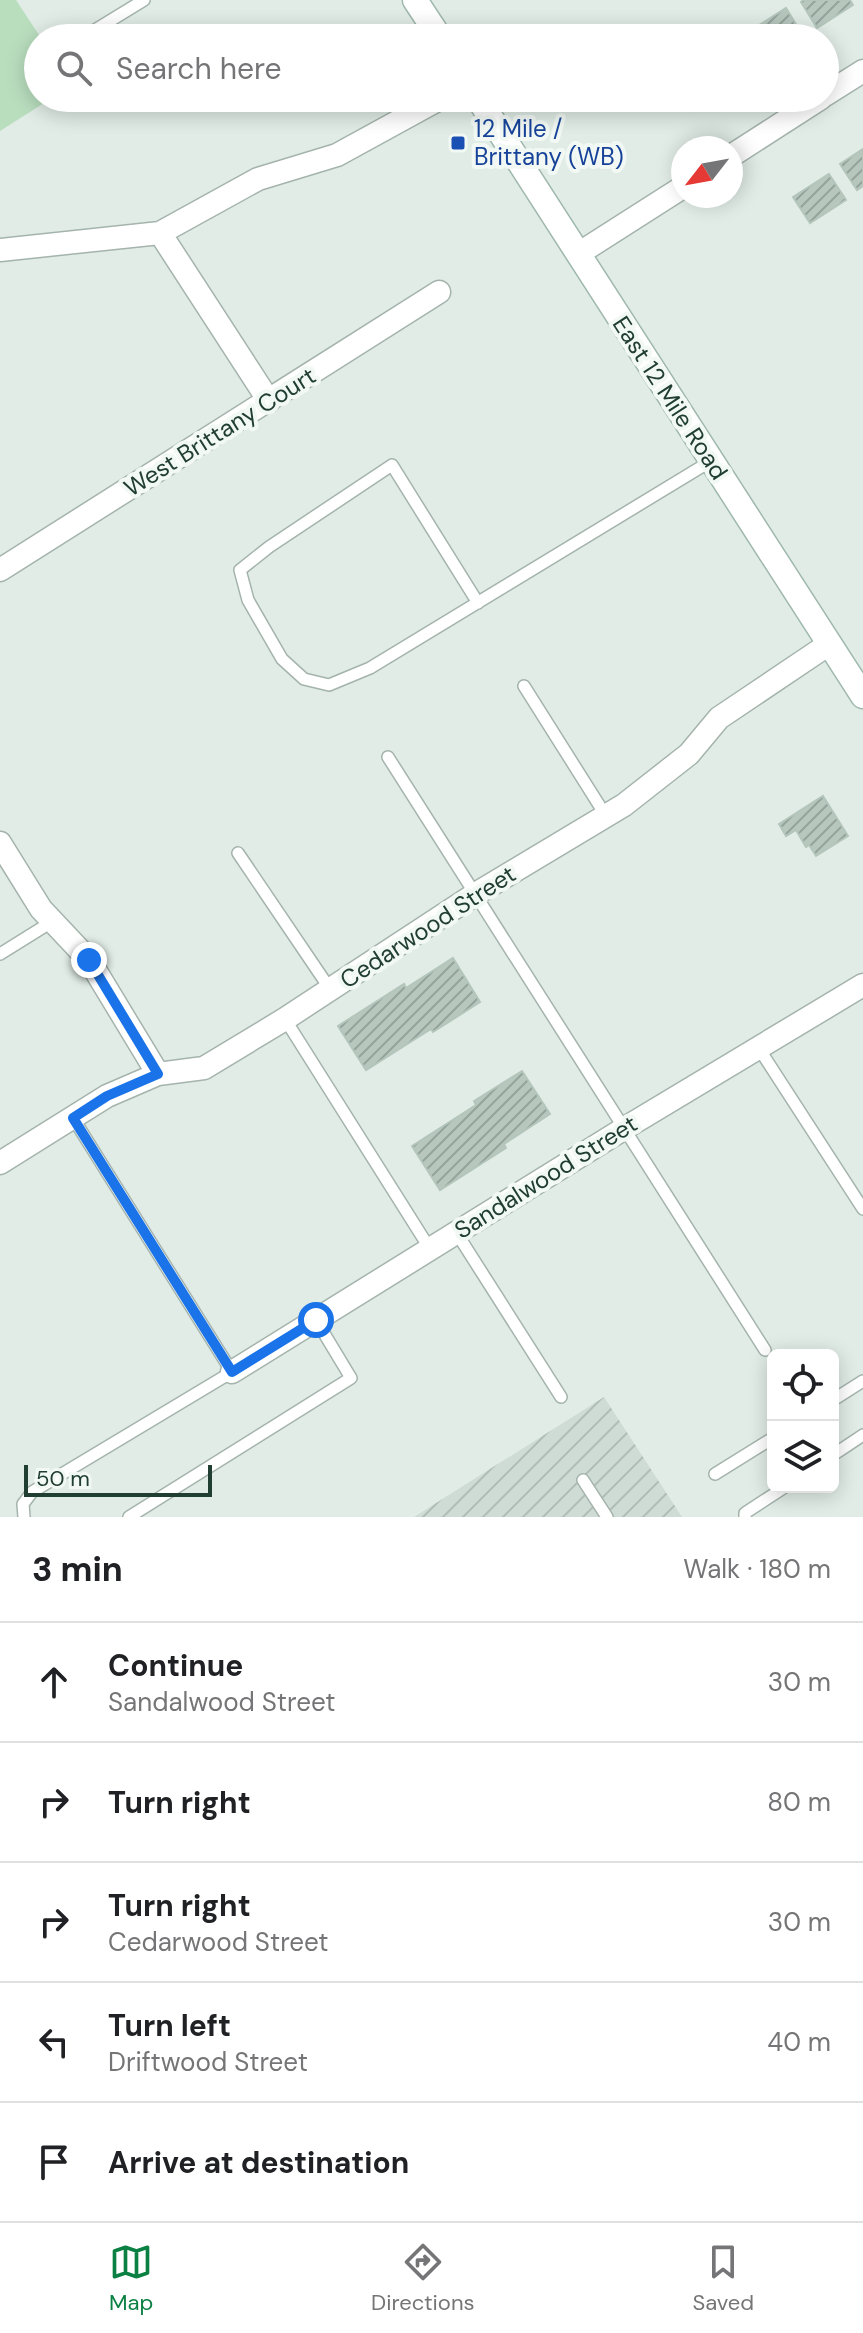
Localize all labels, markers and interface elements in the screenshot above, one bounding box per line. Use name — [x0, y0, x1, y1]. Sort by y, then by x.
search box — [24, 24, 839, 112]
icon: search — [52, 46, 96, 90]
text: Search here — [116, 49, 282, 88]
place label: 12 Mile / Brittany (WB) — [474, 113, 624, 172]
marker: 12 Mile / Brittany (WB) — [449, 134, 467, 152]
north arrow — [671, 136, 743, 208]
street label: East 12 Mile Road — [606, 310, 735, 485]
street label: West Brittany Court — [118, 360, 321, 503]
street label: Cedarwood Street — [334, 858, 522, 995]
route end — [71, 942, 107, 978]
street label: Sandalwood Street — [448, 1108, 643, 1245]
route start — [298, 1302, 334, 1338]
map controls — [767, 1349, 839, 1493]
button: locate — [767, 1349, 839, 1421]
button: layers — [767, 1421, 839, 1493]
scale bar — [24, 1461, 212, 1497]
text: 50 m — [36, 1464, 90, 1493]
text: 3 min — [32, 1547, 123, 1592]
text: Walk · 180 m — [683, 1552, 831, 1586]
text: Continue — [108, 1646, 243, 1685]
icon: ahead — [32, 1660, 76, 1704]
text: 30 m — [768, 1665, 831, 1699]
text: Sandalwood Street — [108, 1685, 335, 1719]
icon: right — [32, 1780, 76, 1824]
text: Turn right — [108, 1783, 251, 1822]
text: 80 m — [767, 1785, 831, 1819]
text: Turn right — [108, 1886, 251, 1925]
icon: right — [32, 1900, 76, 1944]
text: 30 m — [768, 1905, 831, 1939]
text: Cedarwood Street — [108, 1925, 329, 1959]
text: Turn left — [108, 2006, 231, 2045]
icon: left — [32, 2020, 76, 2064]
text: 40 m — [767, 2025, 831, 2059]
text: Driftwood Street — [108, 2045, 308, 2079]
icon: arrive — [32, 2140, 76, 2184]
text: Arrive at destination — [108, 2143, 409, 2182]
tab: Map — [109, 2240, 153, 2317]
tab: Directions — [371, 2240, 475, 2317]
tab: Saved — [692, 2240, 754, 2317]

